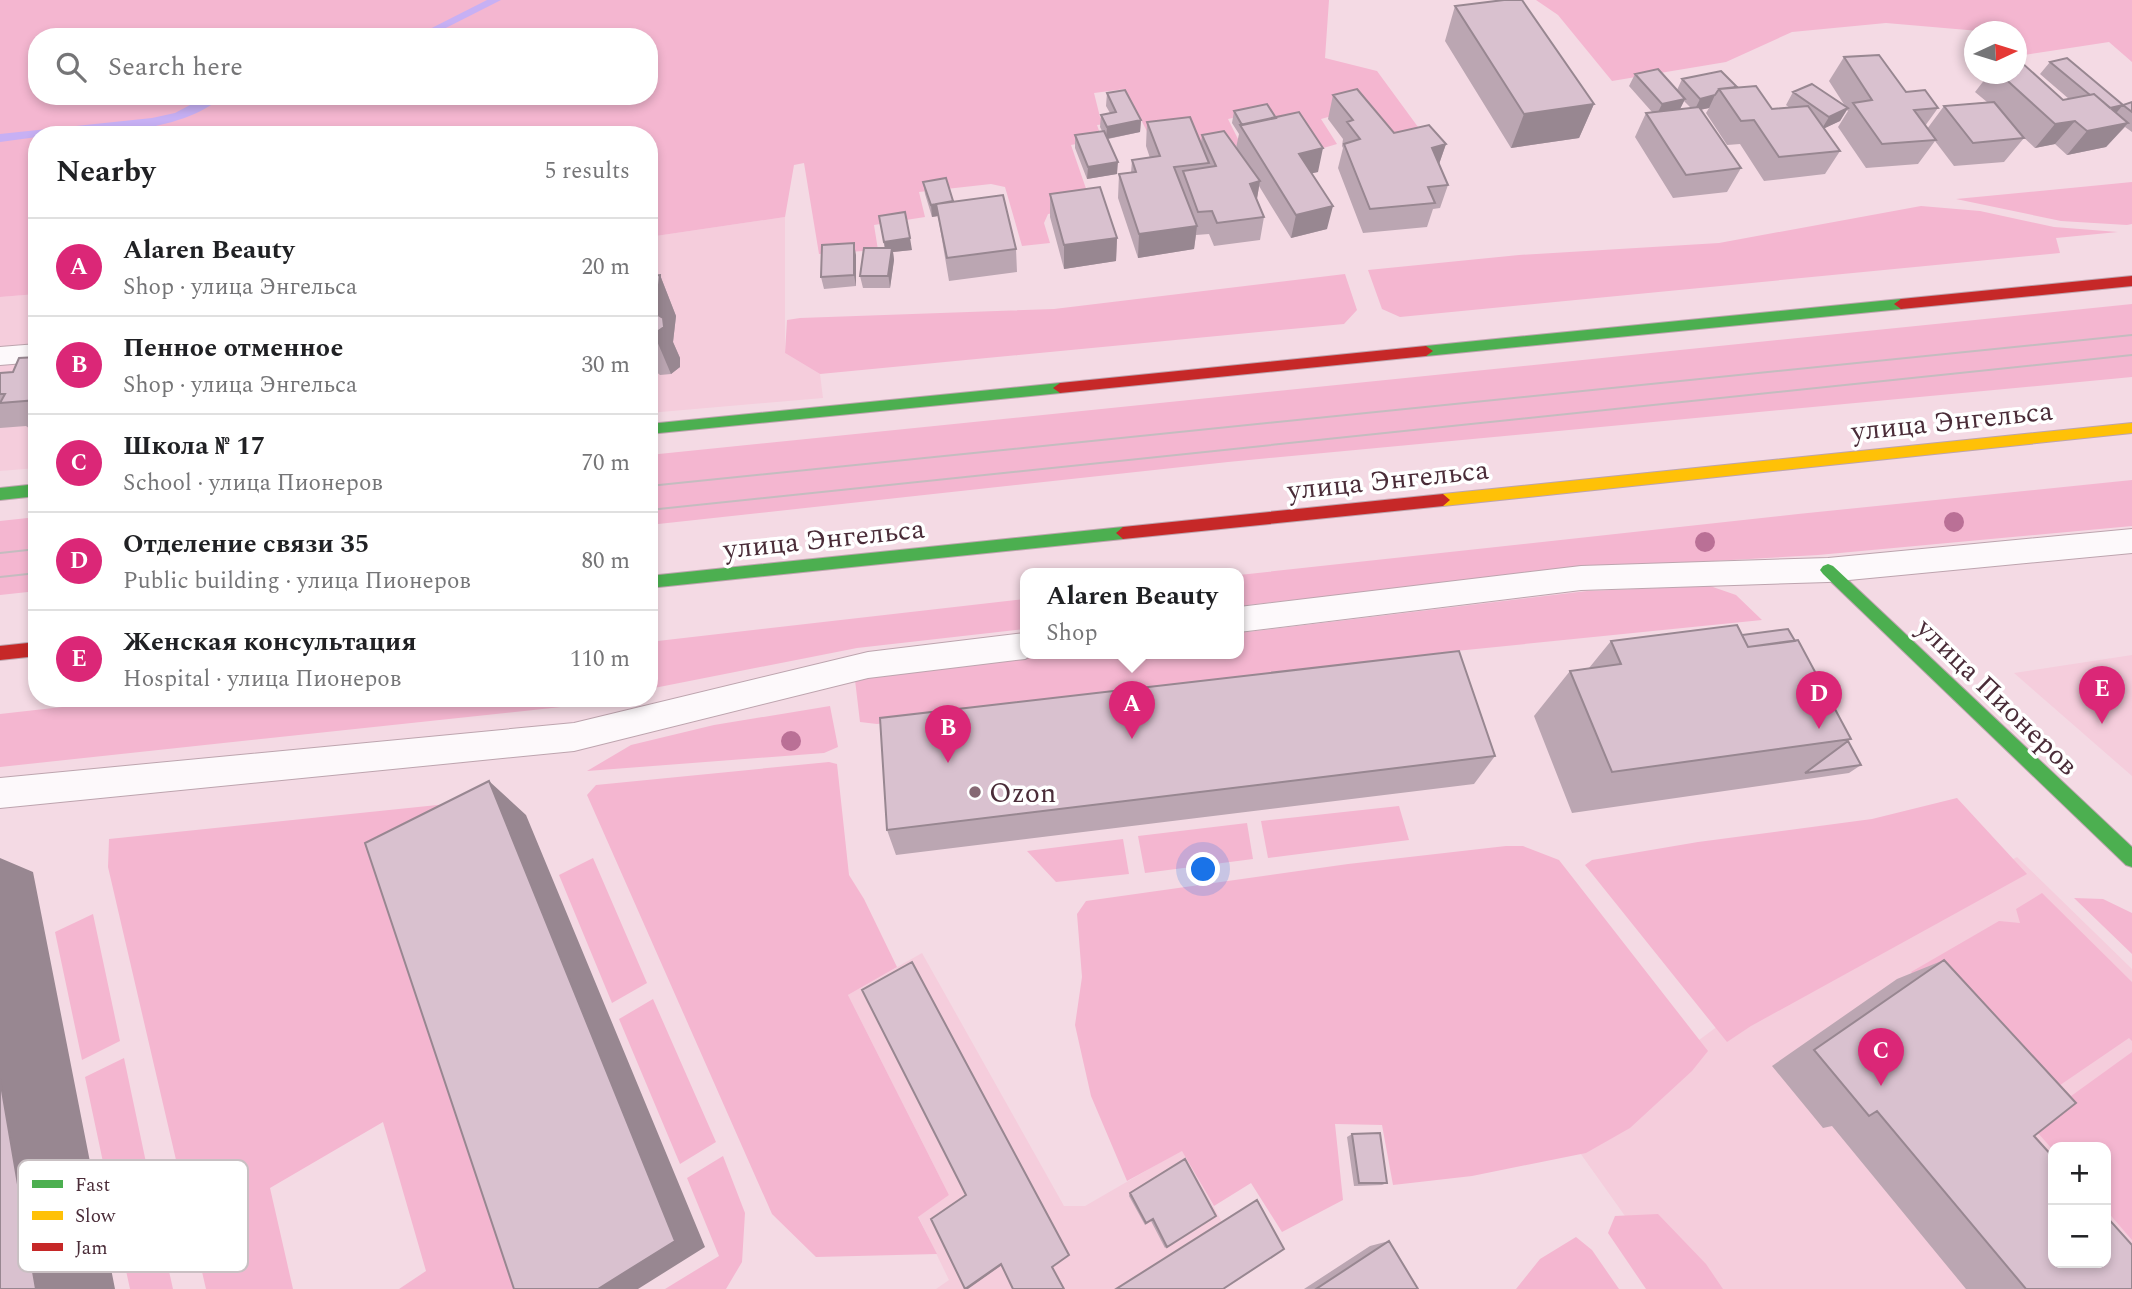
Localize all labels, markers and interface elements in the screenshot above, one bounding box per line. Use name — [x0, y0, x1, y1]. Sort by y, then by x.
north arrow — [1964, 21, 2027, 84]
search box — [28, 28, 658, 105]
text: Search here — [108, 47, 243, 87]
icon: search — [52, 48, 90, 86]
text: Nearby — [56, 149, 155, 195]
text: 5 results — [545, 154, 630, 189]
text: Alaren Beauty — [123, 230, 294, 270]
text: A — [70, 250, 88, 285]
text: 20 m — [581, 250, 630, 285]
text: Shop · улица Энгельса — [123, 270, 357, 305]
text: Пенное отменное — [123, 328, 343, 368]
text: B — [71, 348, 87, 383]
text: 30 m — [581, 348, 630, 383]
text: Shop · улица Энгельса — [123, 368, 357, 403]
street label: улица Энгельса — [1848, 390, 2055, 454]
text: Школа № 17 — [123, 426, 265, 466]
text: C — [71, 446, 87, 481]
text: 70 m — [581, 446, 630, 481]
street label: улица Энгельса — [1284, 449, 1491, 513]
text: School · улица Пионеров — [123, 466, 383, 501]
street label: улица Энгельса — [720, 508, 927, 572]
text: Отделение связи 35 — [123, 524, 369, 564]
text: D — [70, 544, 88, 579]
text: 80 m — [581, 544, 630, 579]
text: Public building · улица Пионеров — [123, 564, 471, 599]
popup — [1020, 568, 1244, 659]
text: Alaren Beauty — [1046, 576, 1218, 616]
street label: улица Пионеров — [1905, 607, 2088, 786]
text: Shop — [1046, 616, 1097, 651]
text: Женская консультация — [123, 622, 417, 662]
text: E — [71, 642, 87, 677]
text: 110 m — [570, 642, 630, 677]
text: Hospital · улица Пионеров — [123, 662, 401, 697]
pin: E — [2079, 666, 2125, 724]
pin: D — [1796, 671, 1842, 729]
pin: A — [1109, 681, 1155, 739]
pin: B — [925, 705, 971, 763]
place label: Ozon — [989, 772, 1056, 815]
marker: Ozon — [967, 784, 983, 800]
your location — [1186, 852, 1220, 886]
pin: C — [1858, 1028, 1904, 1086]
map controls — [2048, 1142, 2111, 1268]
button: + — [2048, 1142, 2111, 1205]
legend — [18, 1160, 248, 1272]
text: Fast — [75, 1171, 111, 1200]
text: Slow — [75, 1202, 116, 1231]
button: − — [2048, 1205, 2111, 1268]
text: Jam — [75, 1234, 107, 1263]

